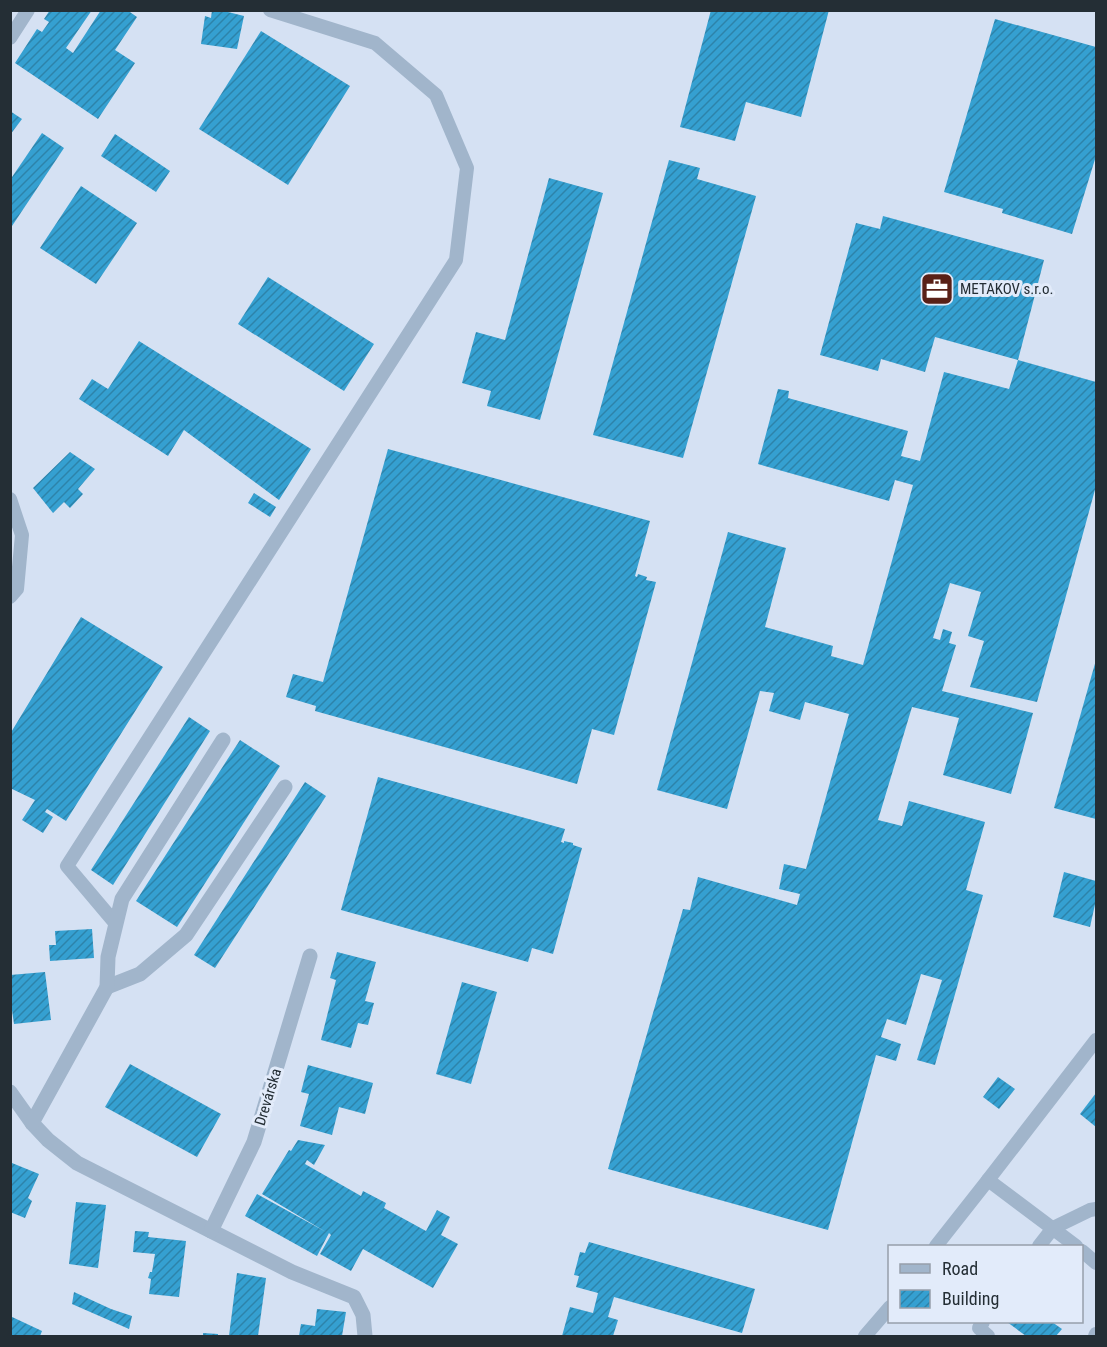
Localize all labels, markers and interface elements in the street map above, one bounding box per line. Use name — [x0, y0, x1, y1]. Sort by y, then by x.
office icon: METAKOV s.r.o. — [919, 271, 955, 307]
place label: METAKOV s.r.o. — [960, 280, 1053, 298]
street label: Drevárska — [251, 1066, 285, 1128]
legend — [888, 1245, 1083, 1323]
text: Road — [942, 1258, 978, 1279]
text: Building — [942, 1288, 999, 1309]

